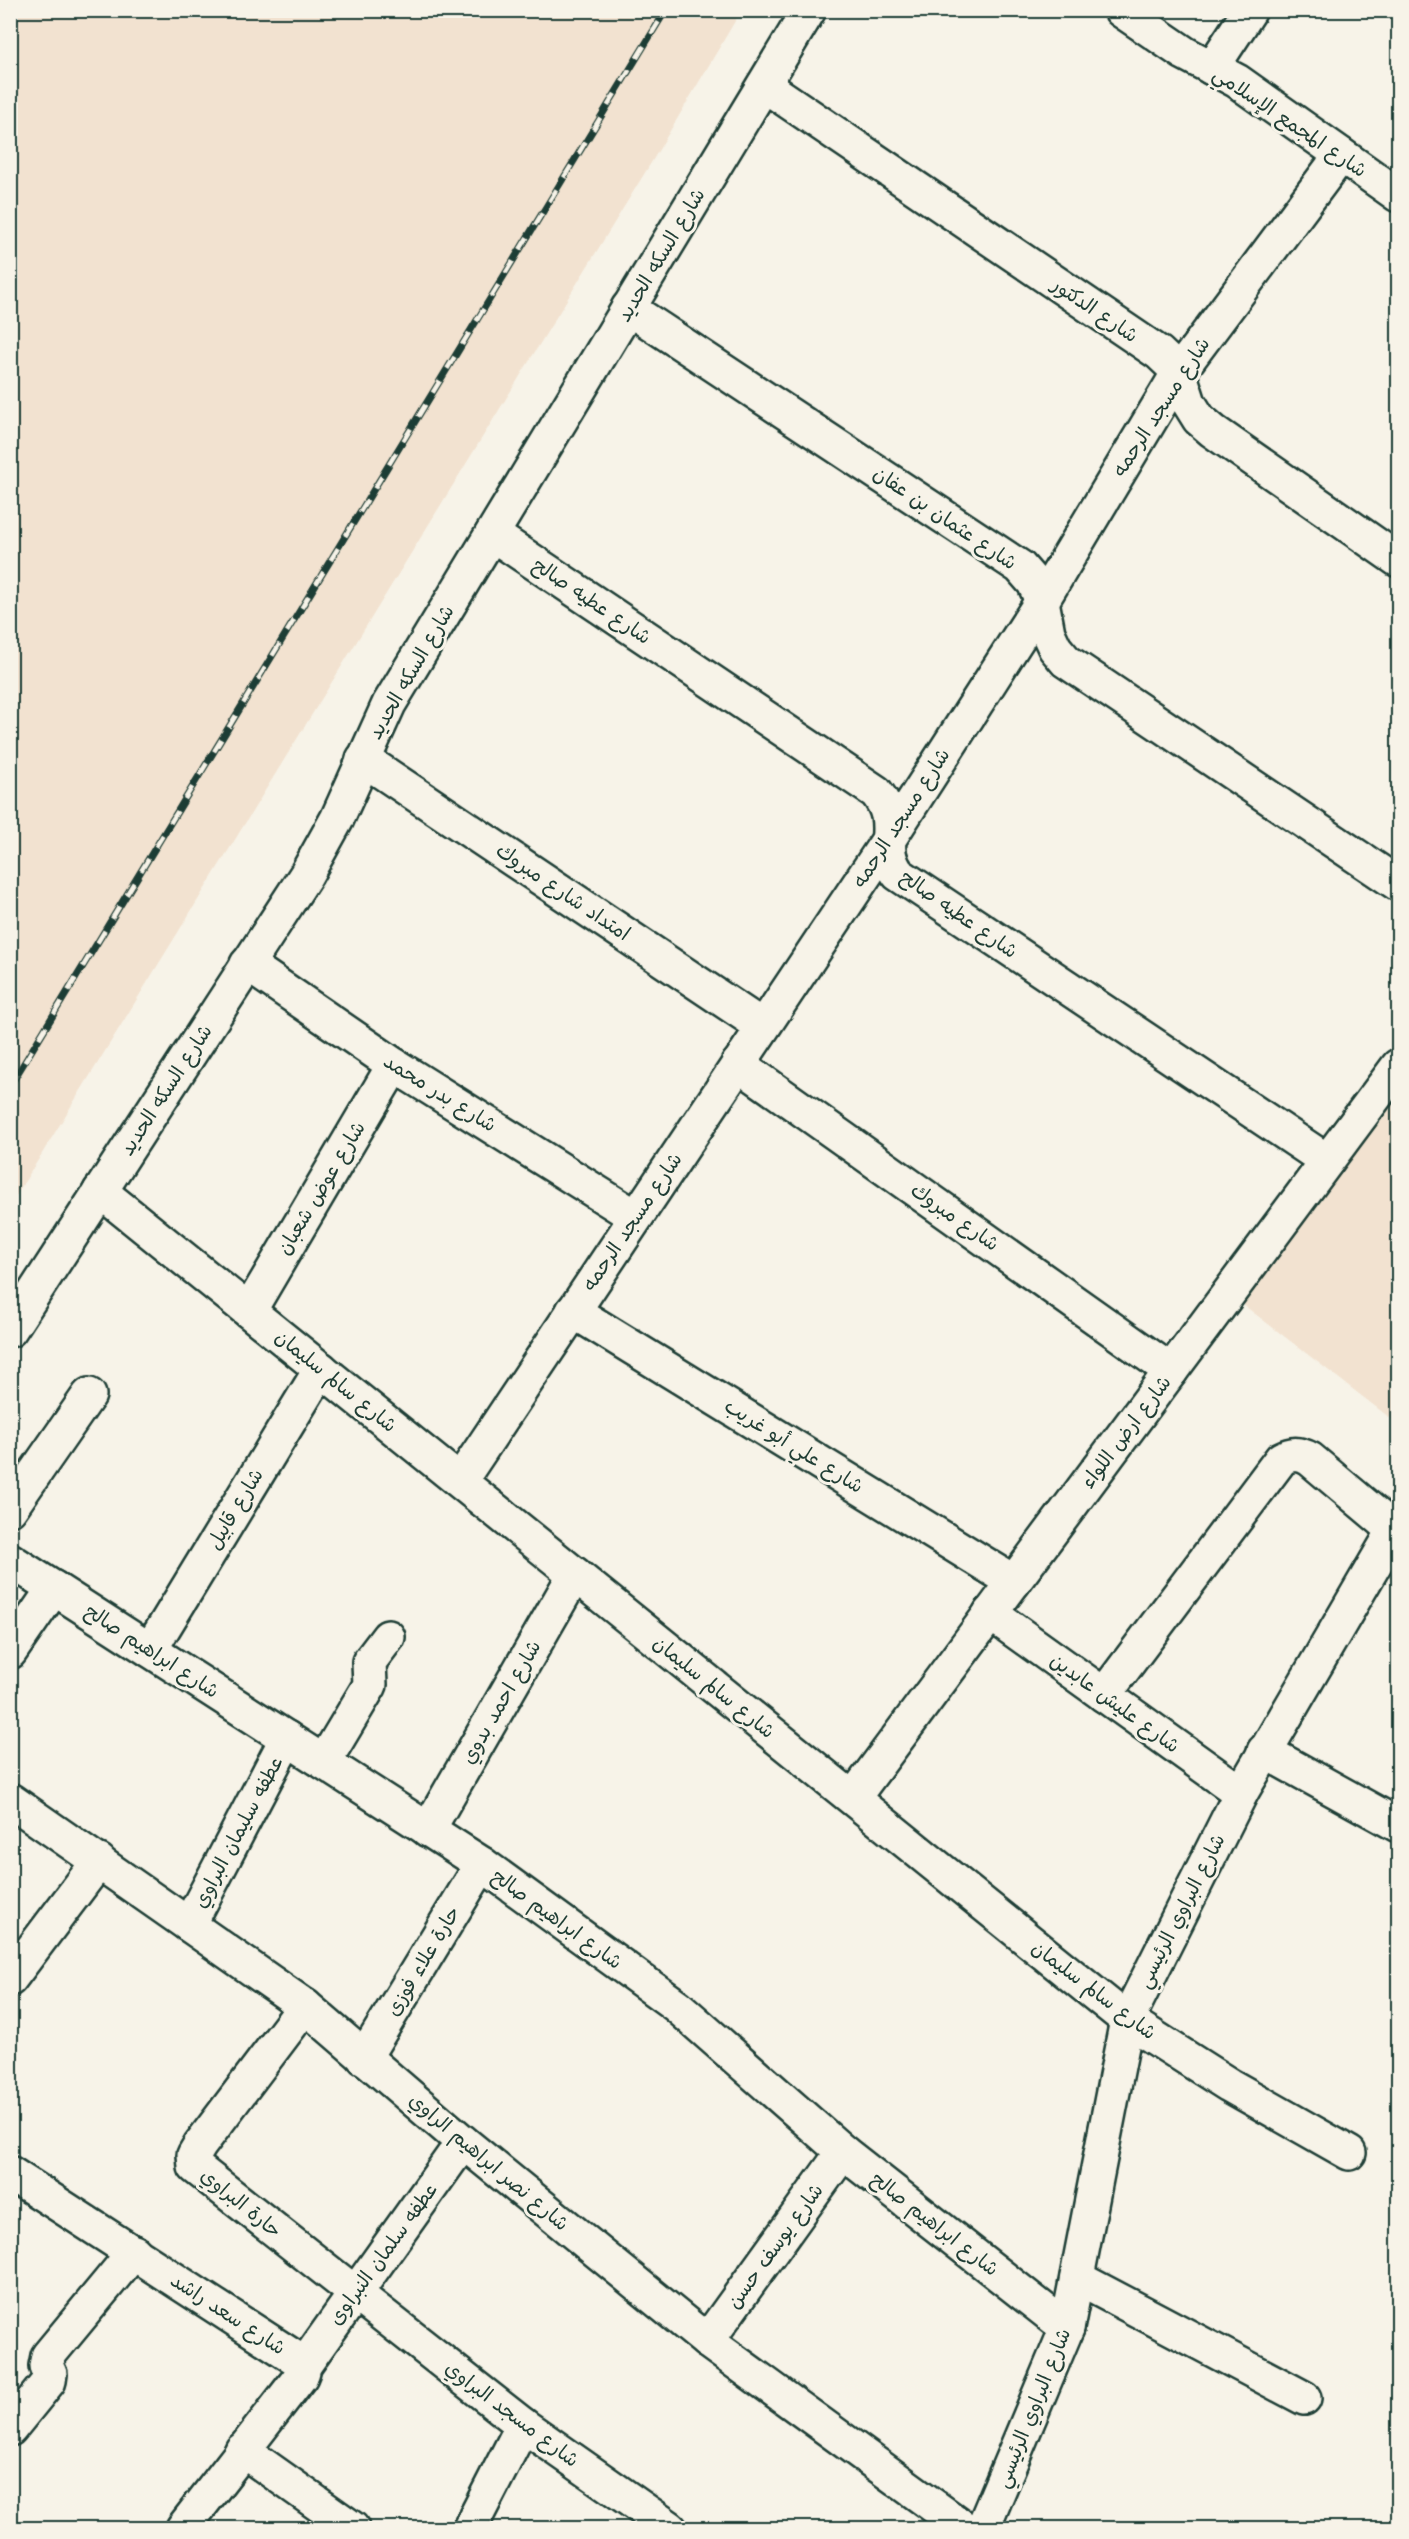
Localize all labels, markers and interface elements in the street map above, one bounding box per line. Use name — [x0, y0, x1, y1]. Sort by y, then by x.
street label: شارع المجمع الإسلامي — [1205, 62, 1371, 187]
street label: شارع السكه الحديد — [612, 184, 712, 327]
street label: شارع الدكتور — [1045, 272, 1142, 349]
street label: شارع مسجد الرحمه — [1107, 333, 1216, 482]
street label: شارع عثمان بن عفان — [868, 461, 1021, 576]
street label: شارع عطيه صالح — [527, 553, 655, 651]
street label: شارع السكه الحديد — [363, 601, 461, 744]
street label: شارع مسجد الرحمه — [847, 744, 956, 893]
street label: امتداد شارع مبروك — [491, 839, 634, 947]
street label: شارع عطيه صالح — [895, 865, 1022, 965]
street label: شارع السكه الحديد — [115, 1020, 219, 1161]
street label: شارع بدر محمد — [378, 1049, 501, 1138]
street label: شارع عوض شعبان — [272, 1117, 372, 1260]
street label: شارع مسجد الرحمه — [577, 1148, 688, 1297]
street label: شارع مبروك — [905, 1178, 1004, 1257]
street label: شارع سالم سليمان — [269, 1325, 401, 1439]
street label: شارع ارض اللواء — [1076, 1371, 1177, 1494]
street label: شارع علي أبو غريب — [717, 1394, 868, 1503]
street label: شارع قابيل — [202, 1465, 270, 1555]
street label: شارع ابراهيم صالح — [79, 1599, 223, 1705]
street label: شارع سالم سليمان — [647, 1631, 779, 1745]
street label: شارع احمد بدوي — [456, 1636, 548, 1769]
street label: شارع عليش عابدين — [1045, 1648, 1184, 1759]
street label: عطفه سليمان البراوي — [188, 1752, 290, 1913]
street label: شارع البراوي الرئيسي — [1132, 1830, 1235, 1995]
street label: شارع ابراهيم صالح — [486, 1864, 627, 1976]
street label: حارة علاء فوزى — [381, 1902, 465, 2020]
street label: شارع سالم سليمان — [1026, 1936, 1161, 2047]
street label: شارع نصر ابراهيم الراوي — [403, 2089, 573, 2238]
street label: حارة البراوي — [194, 2164, 286, 2245]
street label: شارع ابراهيم صالح — [865, 2167, 1003, 2283]
street label: عطفه سلمان النبراوى — [324, 2179, 442, 2329]
street label: شارع يوسف حسن — [722, 2179, 830, 2314]
street label: شارع سعد راشد — [165, 2268, 290, 2361]
street label: شارع البراوي الرئيسي — [990, 2325, 1081, 2493]
street label: شارع مسجد البراوي — [439, 2356, 583, 2474]

